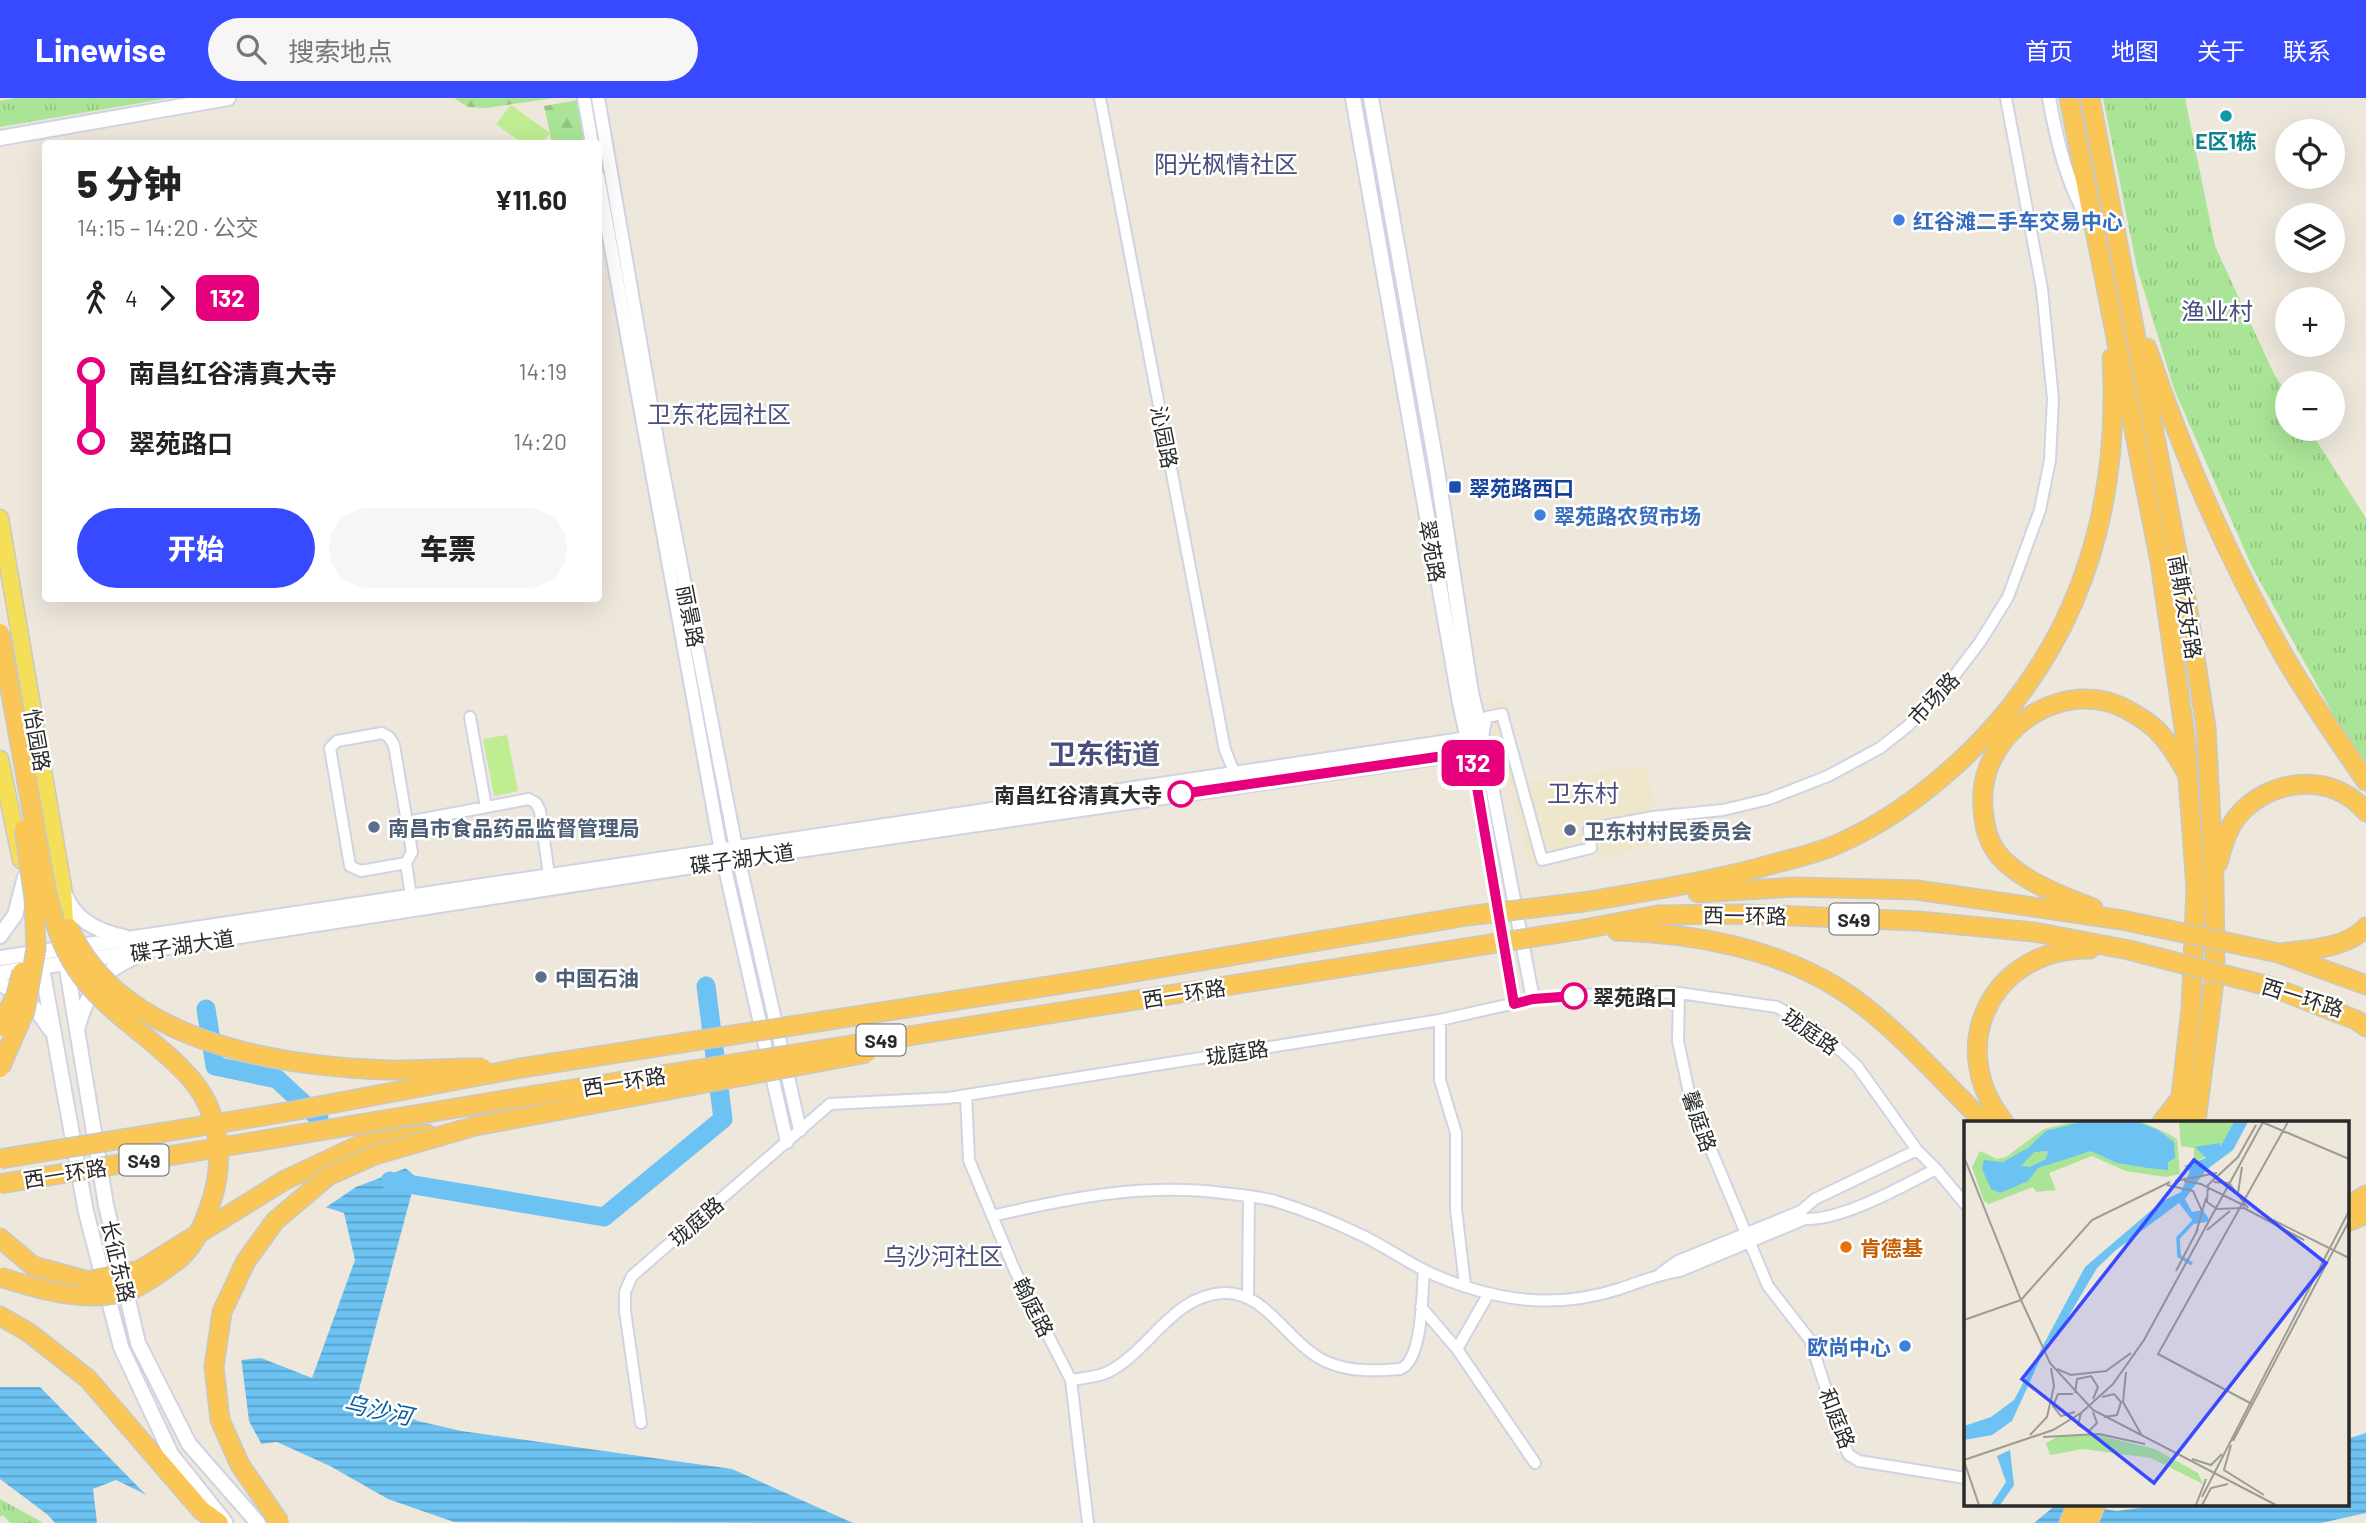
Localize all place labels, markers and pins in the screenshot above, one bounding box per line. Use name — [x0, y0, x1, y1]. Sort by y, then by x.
marker: E区1栋 — [2218, 108, 2234, 124]
place label: E区1栋 — [2195, 128, 2257, 153]
place label: 红谷滩二手车交易中心 — [1913, 208, 2123, 233]
marker: 红谷滩二手车交易中心 — [1891, 212, 1907, 228]
place label: 翠苑路西口 — [1469, 475, 1574, 500]
marker: 翠苑路西口 — [1447, 479, 1463, 495]
place label: 翠苑路农贸市场 — [1554, 503, 1701, 528]
marker: 翠苑路农贸市场 — [1532, 507, 1548, 523]
marker: 南昌红谷清真大寺 — [1168, 781, 1194, 807]
place label: 南昌红谷清真大寺 — [994, 782, 1162, 807]
place label: 南昌市食品药品监督管理局 — [388, 815, 640, 840]
place label: 卫东村村民委员会 — [1584, 818, 1752, 843]
marker: 南昌市食品药品监督管理局 — [366, 819, 382, 835]
marker: 卫东村村民委员会 — [1562, 822, 1578, 838]
place label: 中国石油 — [555, 965, 639, 990]
marker: 中国石油 — [533, 969, 549, 985]
marker: 翠苑路口 — [1561, 983, 1587, 1009]
place label: 翠苑路口 — [1593, 984, 1677, 1009]
place label: 肯德基 — [1860, 1235, 1923, 1260]
marker: 肯德基 — [1838, 1239, 1854, 1255]
place label: 欧尚中心 — [1807, 1334, 1891, 1359]
marker: 欧尚中心 — [1897, 1338, 1913, 1354]

